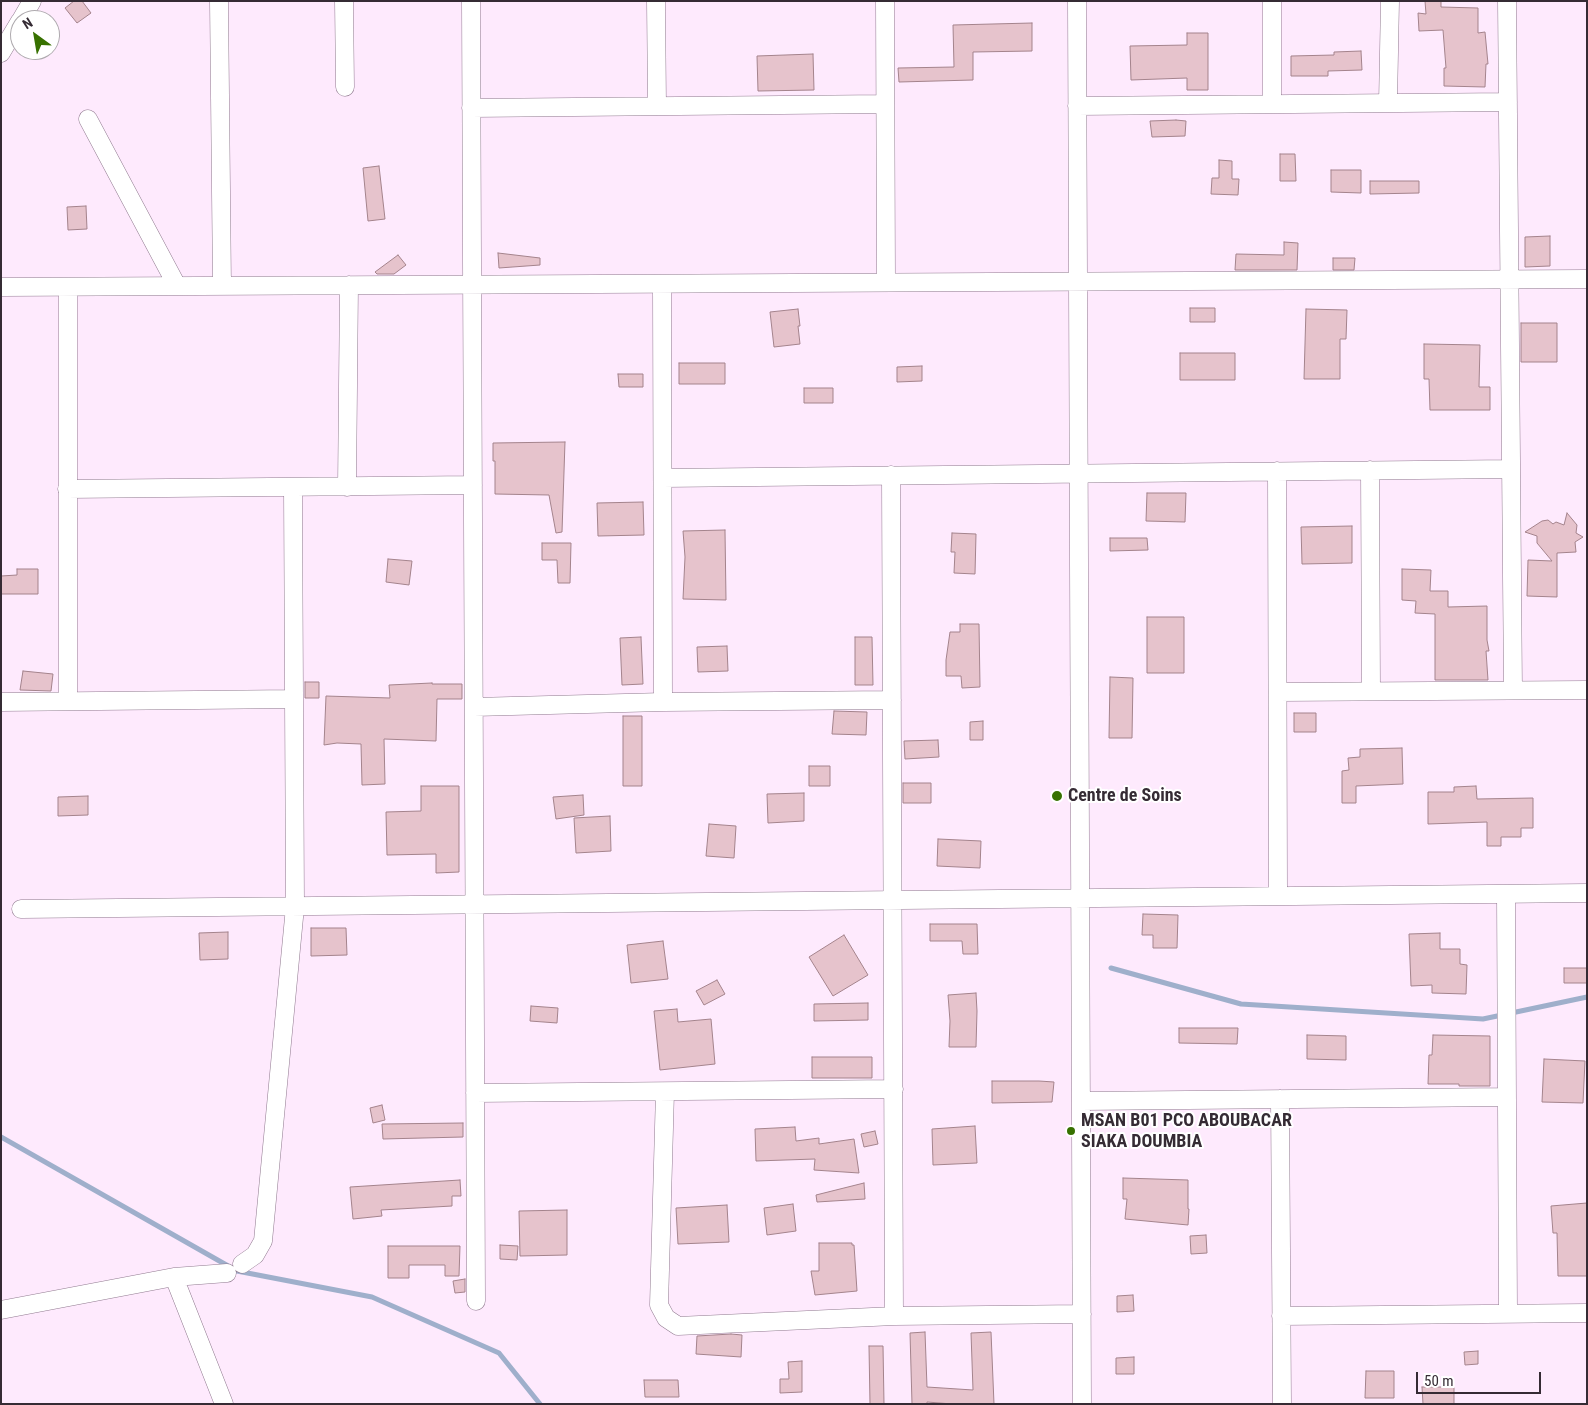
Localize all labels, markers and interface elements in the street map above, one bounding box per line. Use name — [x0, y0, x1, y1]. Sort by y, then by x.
north arrow — [10, 10, 60, 60]
text: N — [20, 14, 35, 32]
place label: Centre de Soins — [1068, 785, 1182, 807]
marker: Centre de Soins — [1050, 789, 1064, 803]
place label: MSAN B01 PCO ABOUBACAR SIAKA DOUMBIA — [1081, 1110, 1292, 1152]
marker: MSAN B01 PCO ABOUBACAR SIAKA DOUMBIA — [1065, 1125, 1077, 1137]
scale bar — [1418, 1362, 1543, 1394]
text: 50 m — [1424, 1372, 1454, 1390]

